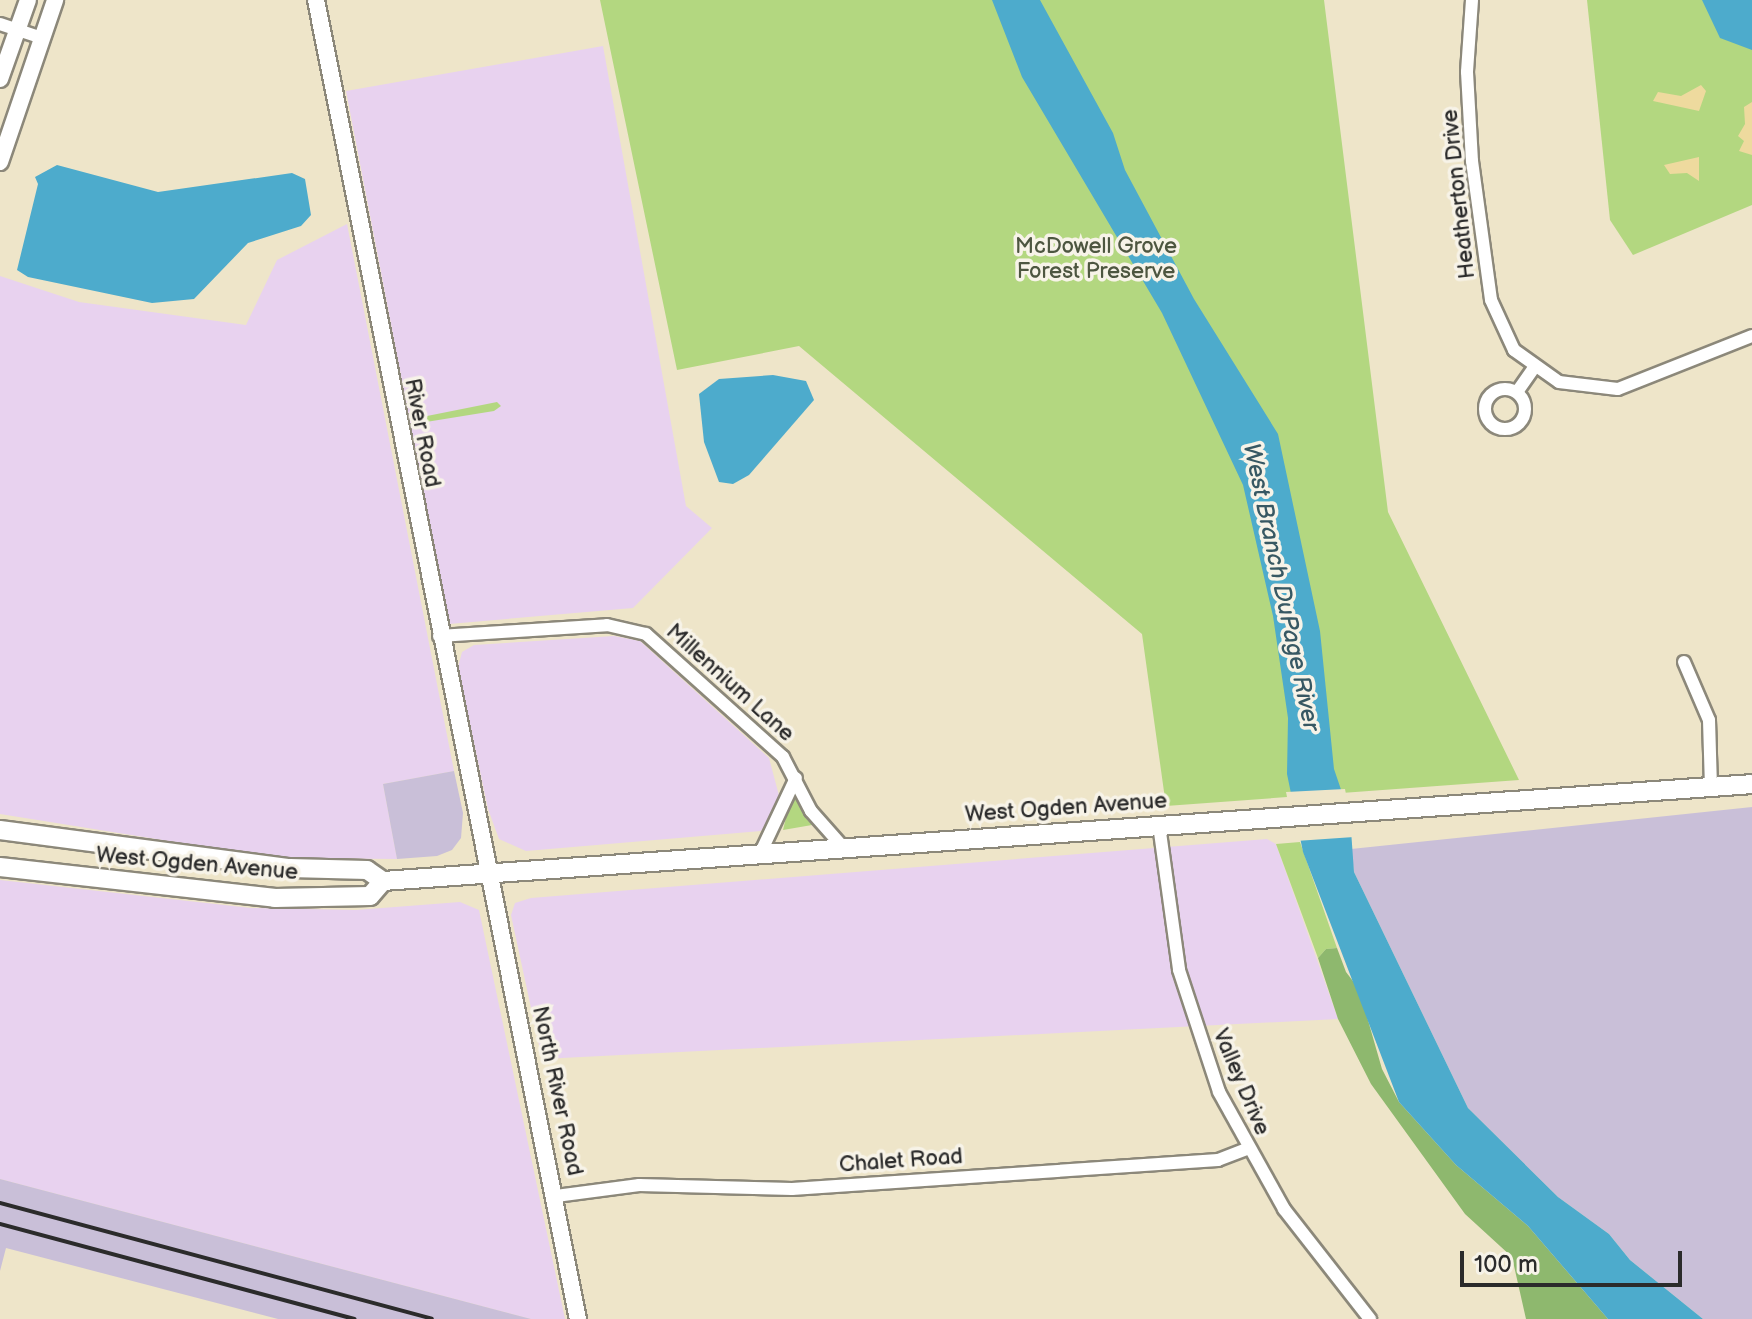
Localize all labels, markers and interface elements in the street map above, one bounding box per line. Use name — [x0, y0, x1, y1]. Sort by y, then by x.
street label: Heatherton Drive — [1437, 108, 1481, 280]
park label: McDowell Grove Forest Preserve — [1015, 233, 1177, 284]
street label: River Road — [399, 376, 445, 490]
water label: West Branch DuPage River — [1236, 441, 1326, 733]
street label: Millennium Lane — [661, 619, 799, 747]
street label: West Ogden Avenue — [964, 788, 1168, 828]
street label: West Ogden Avenue — [95, 842, 299, 886]
street label: North River Road — [526, 1004, 588, 1178]
street label: Valley Drive — [1206, 1024, 1276, 1140]
street label: Chalet Road — [838, 1144, 964, 1178]
scale bar — [1464, 1235, 1686, 1285]
text: 100 m — [1474, 1250, 1538, 1279]

